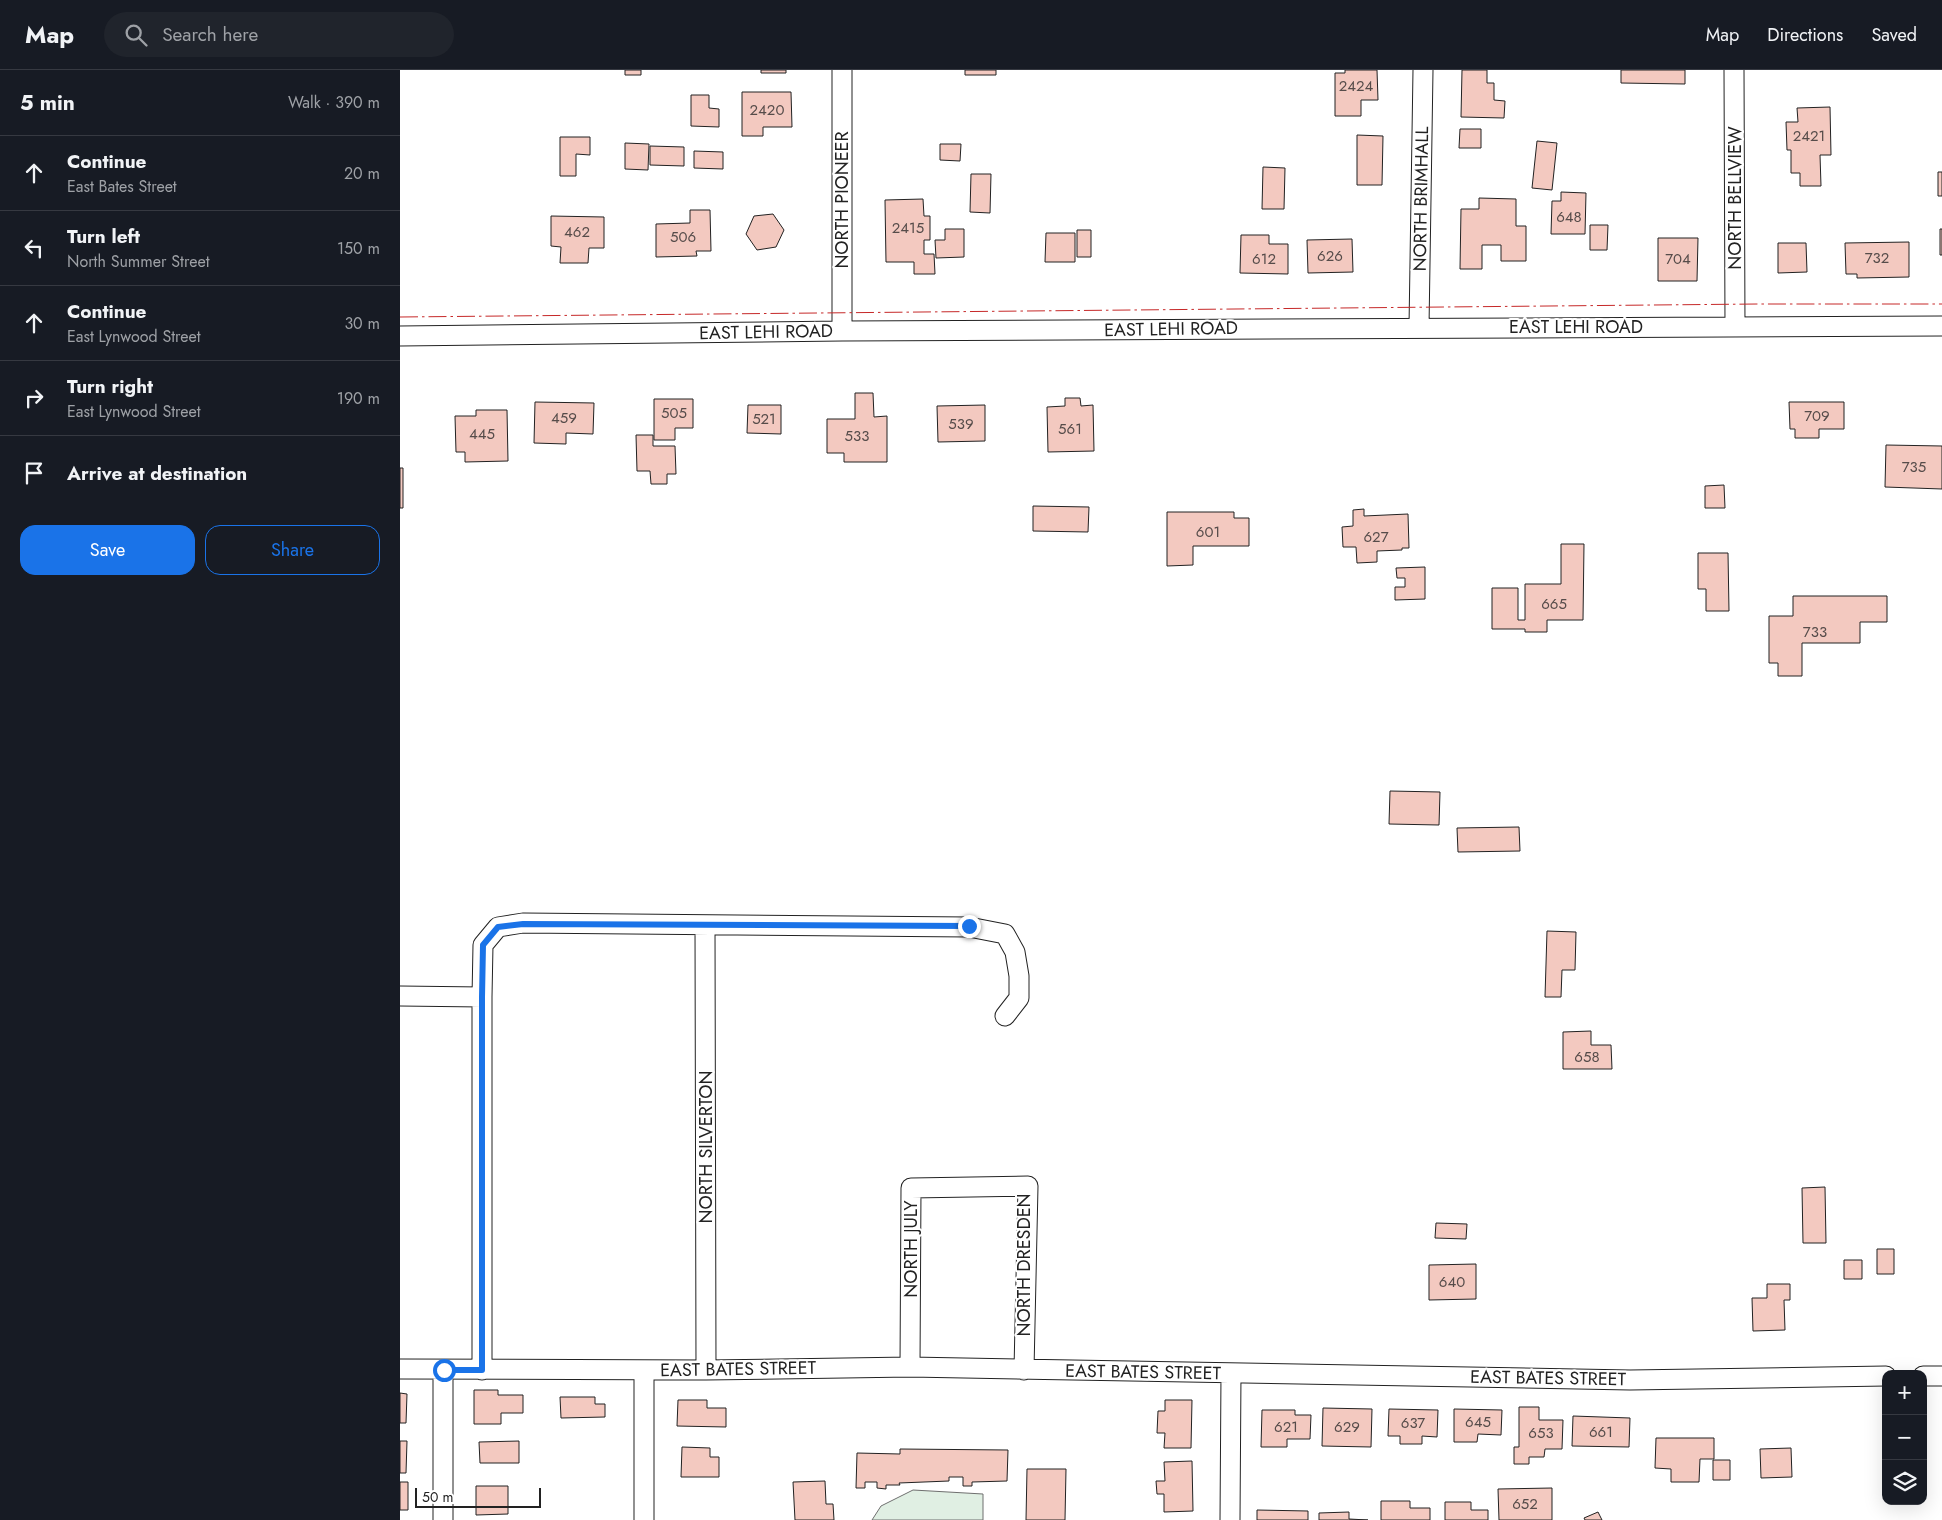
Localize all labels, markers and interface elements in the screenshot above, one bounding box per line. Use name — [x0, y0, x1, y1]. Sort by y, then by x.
search box — [104, 12, 454, 57]
text: Map — [25, 17, 74, 52]
icon: search — [122, 21, 150, 49]
text: Search here — [162, 21, 258, 48]
text: Map — [1706, 22, 1739, 48]
text: Directions — [1767, 22, 1843, 48]
text: Saved — [1871, 22, 1917, 48]
house number: 2424 — [1339, 75, 1374, 97]
text: 5 min — [20, 88, 75, 118]
text: Walk · 390 m — [288, 91, 380, 114]
house number: 2420 — [750, 99, 784, 121]
house number: 2421 — [1793, 125, 1825, 147]
street label: NORTH BRIMHALL — [1407, 126, 1435, 272]
street label: NORTH BELLVIEW — [1722, 126, 1748, 270]
street label: NORTH PIONEER — [829, 131, 855, 269]
text: Continue — [67, 148, 146, 175]
icon: ahead — [20, 159, 48, 187]
text: 20 m — [344, 162, 380, 185]
text: East Bates Street — [67, 175, 177, 198]
house number: 648 — [1556, 206, 1582, 228]
house number: 2415 — [892, 217, 924, 239]
house number: 462 — [564, 221, 590, 243]
text: Turn left — [67, 223, 140, 250]
house number: 506 — [670, 226, 696, 248]
icon: left — [20, 234, 48, 262]
text: 150 m — [337, 237, 380, 260]
house number: 626 — [1317, 245, 1343, 267]
house number: 732 — [1865, 247, 1889, 269]
house number: 612 — [1252, 248, 1276, 270]
house number: 704 — [1665, 248, 1691, 270]
text: North Summer Street — [67, 250, 210, 273]
text: Continue — [67, 298, 146, 325]
icon: ahead — [20, 309, 48, 337]
text: 30 m — [344, 312, 380, 335]
street label: EAST LEHI ROAD — [1509, 314, 1643, 340]
street label: EAST LEHI ROAD — [1104, 315, 1238, 343]
street label: EAST LEHI ROAD — [699, 318, 833, 346]
text: East Lynwood Street — [67, 325, 201, 348]
text: Turn right — [67, 373, 153, 400]
icon: right — [20, 384, 48, 412]
text: 190 m — [337, 387, 380, 410]
text: East Lynwood Street — [67, 400, 201, 423]
house number: 505 — [661, 402, 687, 424]
house number: 709 — [1804, 405, 1830, 427]
house number: 459 — [551, 407, 577, 429]
house number: 521 — [752, 408, 776, 430]
house number: 539 — [948, 413, 974, 435]
house number: 561 — [1058, 418, 1082, 440]
house number: 445 — [469, 423, 495, 445]
house number: 533 — [845, 425, 869, 447]
house number: 735 — [1902, 456, 1926, 478]
icon: arrive — [20, 459, 48, 487]
text: Arrive at destination — [67, 460, 247, 487]
house number: 601 — [1196, 521, 1220, 543]
button: Save — [20, 525, 195, 575]
button: Share — [205, 525, 380, 575]
house number: 627 — [1363, 526, 1389, 548]
house number: 665 — [1541, 593, 1567, 615]
house number: 733 — [1803, 621, 1827, 643]
route end — [958, 915, 981, 938]
house number: 658 — [1574, 1046, 1600, 1068]
street label: NORTH SILVERTON — [693, 1071, 719, 1223]
street label: NORTH DRESDEN — [1011, 1193, 1037, 1337]
street label: NORTH JULY — [898, 1199, 924, 1298]
house number: 640 — [1439, 1271, 1465, 1293]
street label: EAST BATES STREET — [660, 1355, 817, 1383]
street label: EAST BATES STREET — [1065, 1358, 1222, 1386]
route start — [433, 1359, 456, 1382]
street label: EAST BATES STREET — [1470, 1364, 1627, 1392]
map controls — [1882, 1370, 1927, 1505]
button: + — [1882, 1370, 1927, 1415]
house number: 645 — [1465, 1411, 1491, 1433]
house number: 637 — [1401, 1412, 1425, 1434]
button: − — [1882, 1415, 1927, 1460]
house number: 621 — [1274, 1416, 1298, 1438]
house number: 629 — [1334, 1416, 1360, 1438]
house number: 661 — [1589, 1421, 1613, 1443]
house number: 653 — [1528, 1422, 1554, 1444]
button: layers — [1882, 1460, 1927, 1505]
scale bar — [415, 1485, 541, 1508]
text: 50 m — [422, 1487, 453, 1507]
house number: 652 — [1512, 1493, 1538, 1515]

